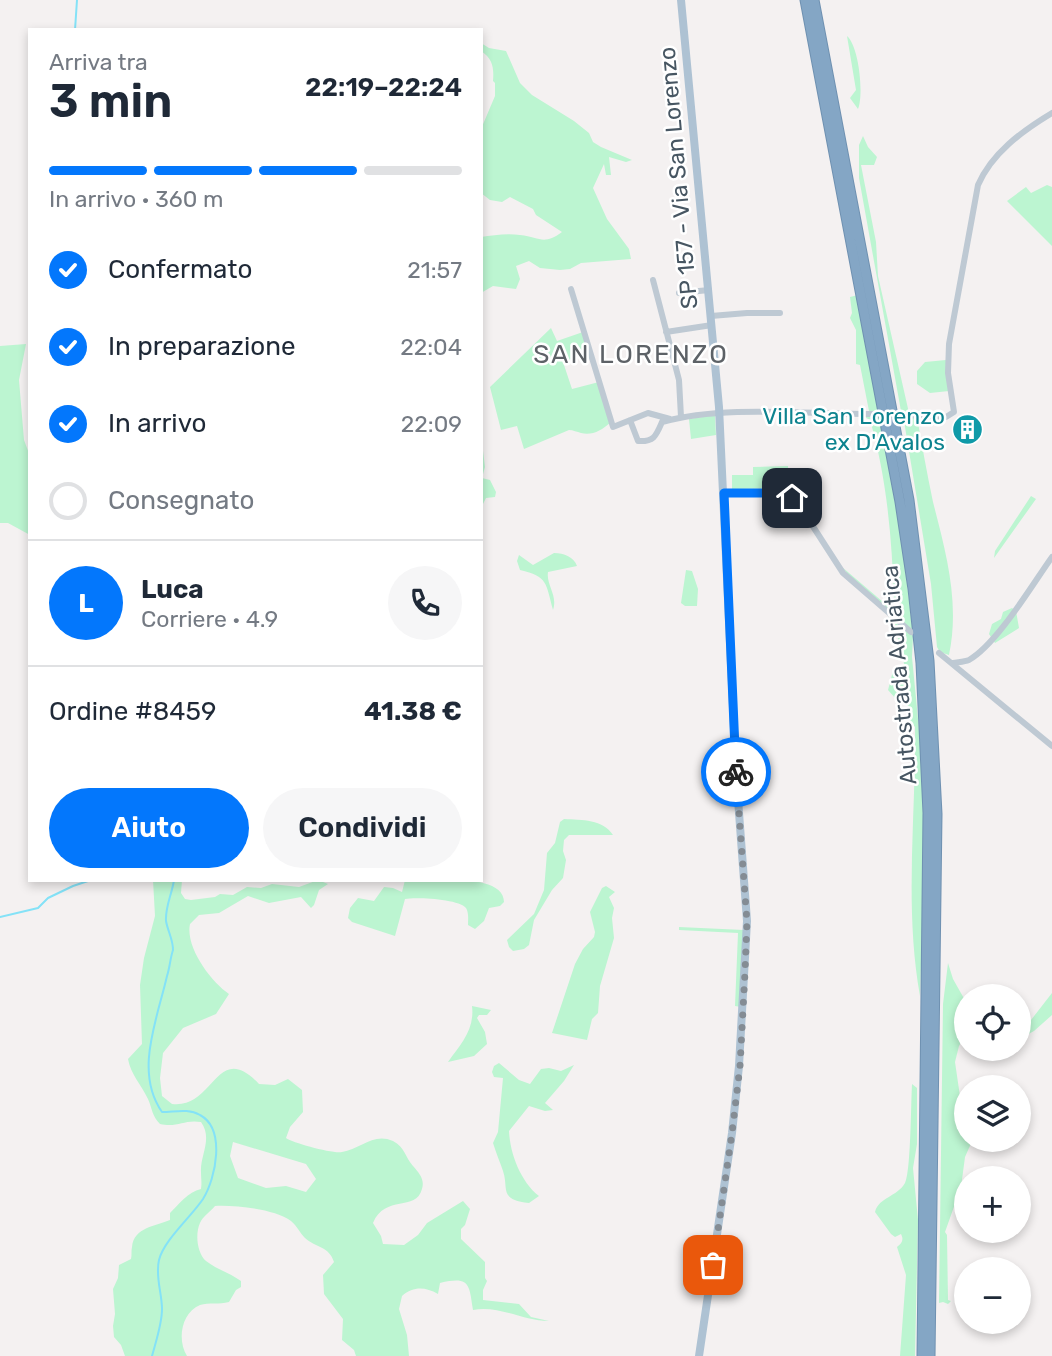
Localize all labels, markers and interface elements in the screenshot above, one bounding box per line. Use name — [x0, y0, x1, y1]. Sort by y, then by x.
street label: SP 157 - Via San Lorenzo — [653, 46, 703, 310]
text: Arriva tra — [49, 48, 148, 76]
text: 22:19–22:24 — [305, 72, 462, 103]
text: 3 min — [49, 74, 172, 129]
text: In arrivo · 360 m — [49, 185, 223, 213]
icon: check — [49, 251, 87, 289]
text: Confermato — [108, 254, 252, 285]
text: 21:57 — [407, 256, 462, 284]
icon: check — [49, 328, 87, 366]
text: In preparazione — [108, 331, 296, 362]
text: 22:04 — [400, 333, 462, 361]
district label: SAN LORENZO — [533, 339, 729, 370]
place label: Villa San Lorenzo ex D'Avalos — [762, 402, 945, 456]
icon: check — [49, 405, 87, 443]
text: In arrivo — [108, 408, 206, 439]
text: 22:09 — [401, 410, 462, 438]
building icon: Villa San Lorenzo ex D'Avalos — [951, 412, 985, 446]
pin — [762, 468, 822, 528]
icon: home — [773, 479, 811, 517]
text: Consegnato — [108, 485, 254, 516]
street label: Autostrada Adriatica — [875, 564, 923, 786]
button: phone — [388, 566, 462, 640]
text: Luca — [141, 574, 204, 605]
text: L — [78, 588, 94, 619]
text: Corriere · 4.9 — [141, 605, 278, 633]
text: Ordine #8459 — [49, 696, 216, 727]
text: 41.38 € — [364, 696, 462, 727]
courier — [701, 737, 771, 807]
icon: bike — [717, 753, 755, 791]
button: Aiuto — [49, 788, 249, 868]
button: Condividi — [263, 788, 462, 868]
map controls — [954, 984, 1031, 1334]
button: locate — [954, 984, 1031, 1061]
button: layers — [954, 1075, 1031, 1152]
button: + — [954, 1166, 1031, 1243]
pin — [683, 1235, 743, 1295]
icon: bag — [694, 1246, 732, 1284]
button: − — [954, 1257, 1031, 1334]

